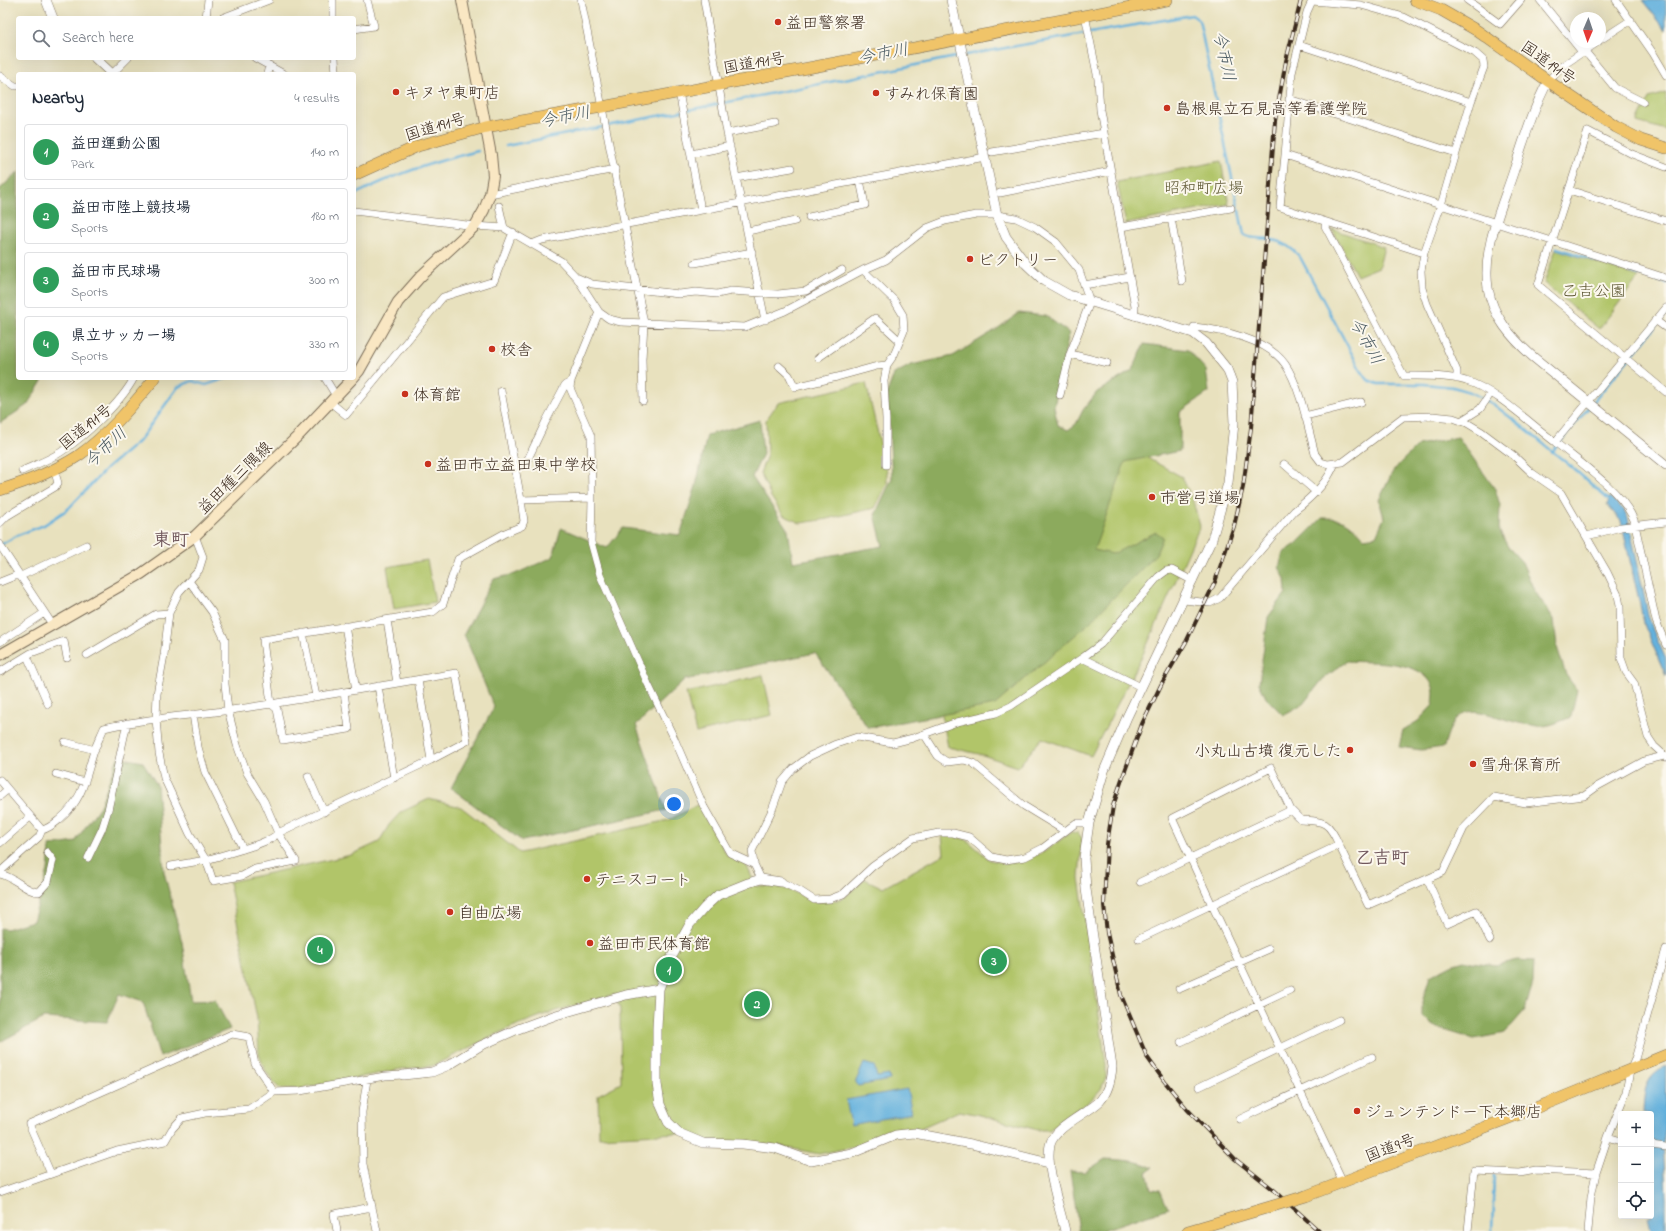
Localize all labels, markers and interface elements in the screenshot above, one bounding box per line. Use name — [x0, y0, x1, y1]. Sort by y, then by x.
place label: 益田警察署 — [786, 12, 866, 36]
north arrow — [1570, 12, 1606, 48]
search box — [16, 16, 356, 60]
marker: 益田警察署 — [773, 17, 783, 27]
icon: search — [30, 27, 52, 49]
text: Search here — [62, 27, 134, 49]
water label: 今市川 — [1206, 29, 1241, 84]
street label: 国道191号 — [1515, 36, 1581, 92]
water label: 今市川 — [856, 37, 911, 72]
street label: 国道191号 — [721, 47, 787, 81]
place label: キヌヤ東町店 — [404, 82, 500, 106]
place label: すみれ保育園 — [884, 83, 979, 107]
text: Nearby — [32, 86, 84, 111]
marker: キヌヤ東町店 — [391, 87, 401, 97]
marker: すみれ保育園 — [871, 88, 881, 98]
text: 4 results — [294, 89, 340, 108]
place label: 島根県立石見高等看護学院 — [1175, 98, 1367, 122]
water label: 今市川 — [538, 100, 593, 135]
marker: 島根県立石見高等看護学院 — [1162, 103, 1172, 113]
street label: 国道191号 — [402, 107, 469, 149]
text: 益田運動公園 — [71, 133, 161, 155]
text: 1 — [44, 143, 48, 162]
text: 140 m — [311, 143, 339, 162]
text: Park — [71, 155, 95, 174]
park label: 昭和町広場 — [1164, 177, 1244, 201]
text: 益田市陸上競技場 — [71, 197, 191, 219]
text: 2 — [43, 207, 49, 226]
text: 180 m — [311, 207, 339, 226]
text: Sports — [71, 219, 108, 238]
place label: ビクトリー — [978, 249, 1058, 273]
marker: ビクトリー — [965, 254, 975, 264]
text: 益田市民球場 — [71, 261, 161, 283]
text: 3 — [43, 271, 49, 290]
text: 300 m — [309, 271, 339, 290]
park label: 乙吉公園 — [1562, 280, 1626, 304]
text: Sports — [71, 283, 108, 302]
water label: 今市川 — [1342, 313, 1389, 370]
text: 県立サッカー場 — [71, 325, 176, 347]
text: 4 — [43, 335, 49, 354]
text: 330 m — [309, 335, 339, 354]
place label: 校舎 — [500, 339, 532, 363]
marker: 校舎 — [487, 344, 497, 354]
text: Sports — [71, 347, 108, 366]
place label: 体育館 — [413, 384, 461, 408]
marker: 体育館 — [400, 389, 410, 399]
street label: 国道191号 — [54, 398, 118, 457]
water label: 今市川 — [79, 422, 133, 475]
street label: 益田種三隅線 — [193, 436, 278, 520]
place label: 益田市立益田東中学校 — [436, 454, 596, 478]
marker: 益田市立益田東中学校 — [423, 459, 433, 469]
place label: 市営弓道場 — [1160, 487, 1240, 511]
marker: 市営弓道場 — [1147, 492, 1157, 502]
district label: 東町 — [153, 528, 189, 554]
place label: 小丸山古墳 復元した — [1194, 740, 1342, 764]
marker: 小丸山古墳 復元した — [1345, 745, 1355, 755]
place label: 雪舟保育所 — [1481, 754, 1561, 778]
marker: 雪舟保育所 — [1468, 759, 1478, 769]
your location — [664, 794, 684, 814]
district label: 乙吉町 — [1355, 846, 1409, 872]
place label: テニスコート — [595, 869, 691, 893]
marker: テニスコート — [582, 874, 592, 884]
place label: 自由広場 — [458, 902, 522, 926]
marker: 自由広場 — [445, 907, 455, 917]
place label: 益田市民体育館 — [598, 933, 710, 957]
pin: 4 — [307, 935, 333, 965]
marker: 益田市民体育館 — [585, 938, 595, 948]
pin: 3 — [981, 946, 1007, 976]
pin: 1 — [656, 955, 682, 985]
pin: 2 — [744, 989, 770, 1019]
place label: ジュンテンドー下本郷店 — [1365, 1101, 1542, 1125]
marker: ジュンテンドー下本郷店 — [1352, 1106, 1362, 1116]
map controls — [1618, 1111, 1654, 1219]
button: + — [1618, 1111, 1654, 1147]
street label: 国道9号 — [1362, 1128, 1420, 1170]
button: − — [1618, 1147, 1654, 1183]
button: locate — [1618, 1183, 1654, 1219]

